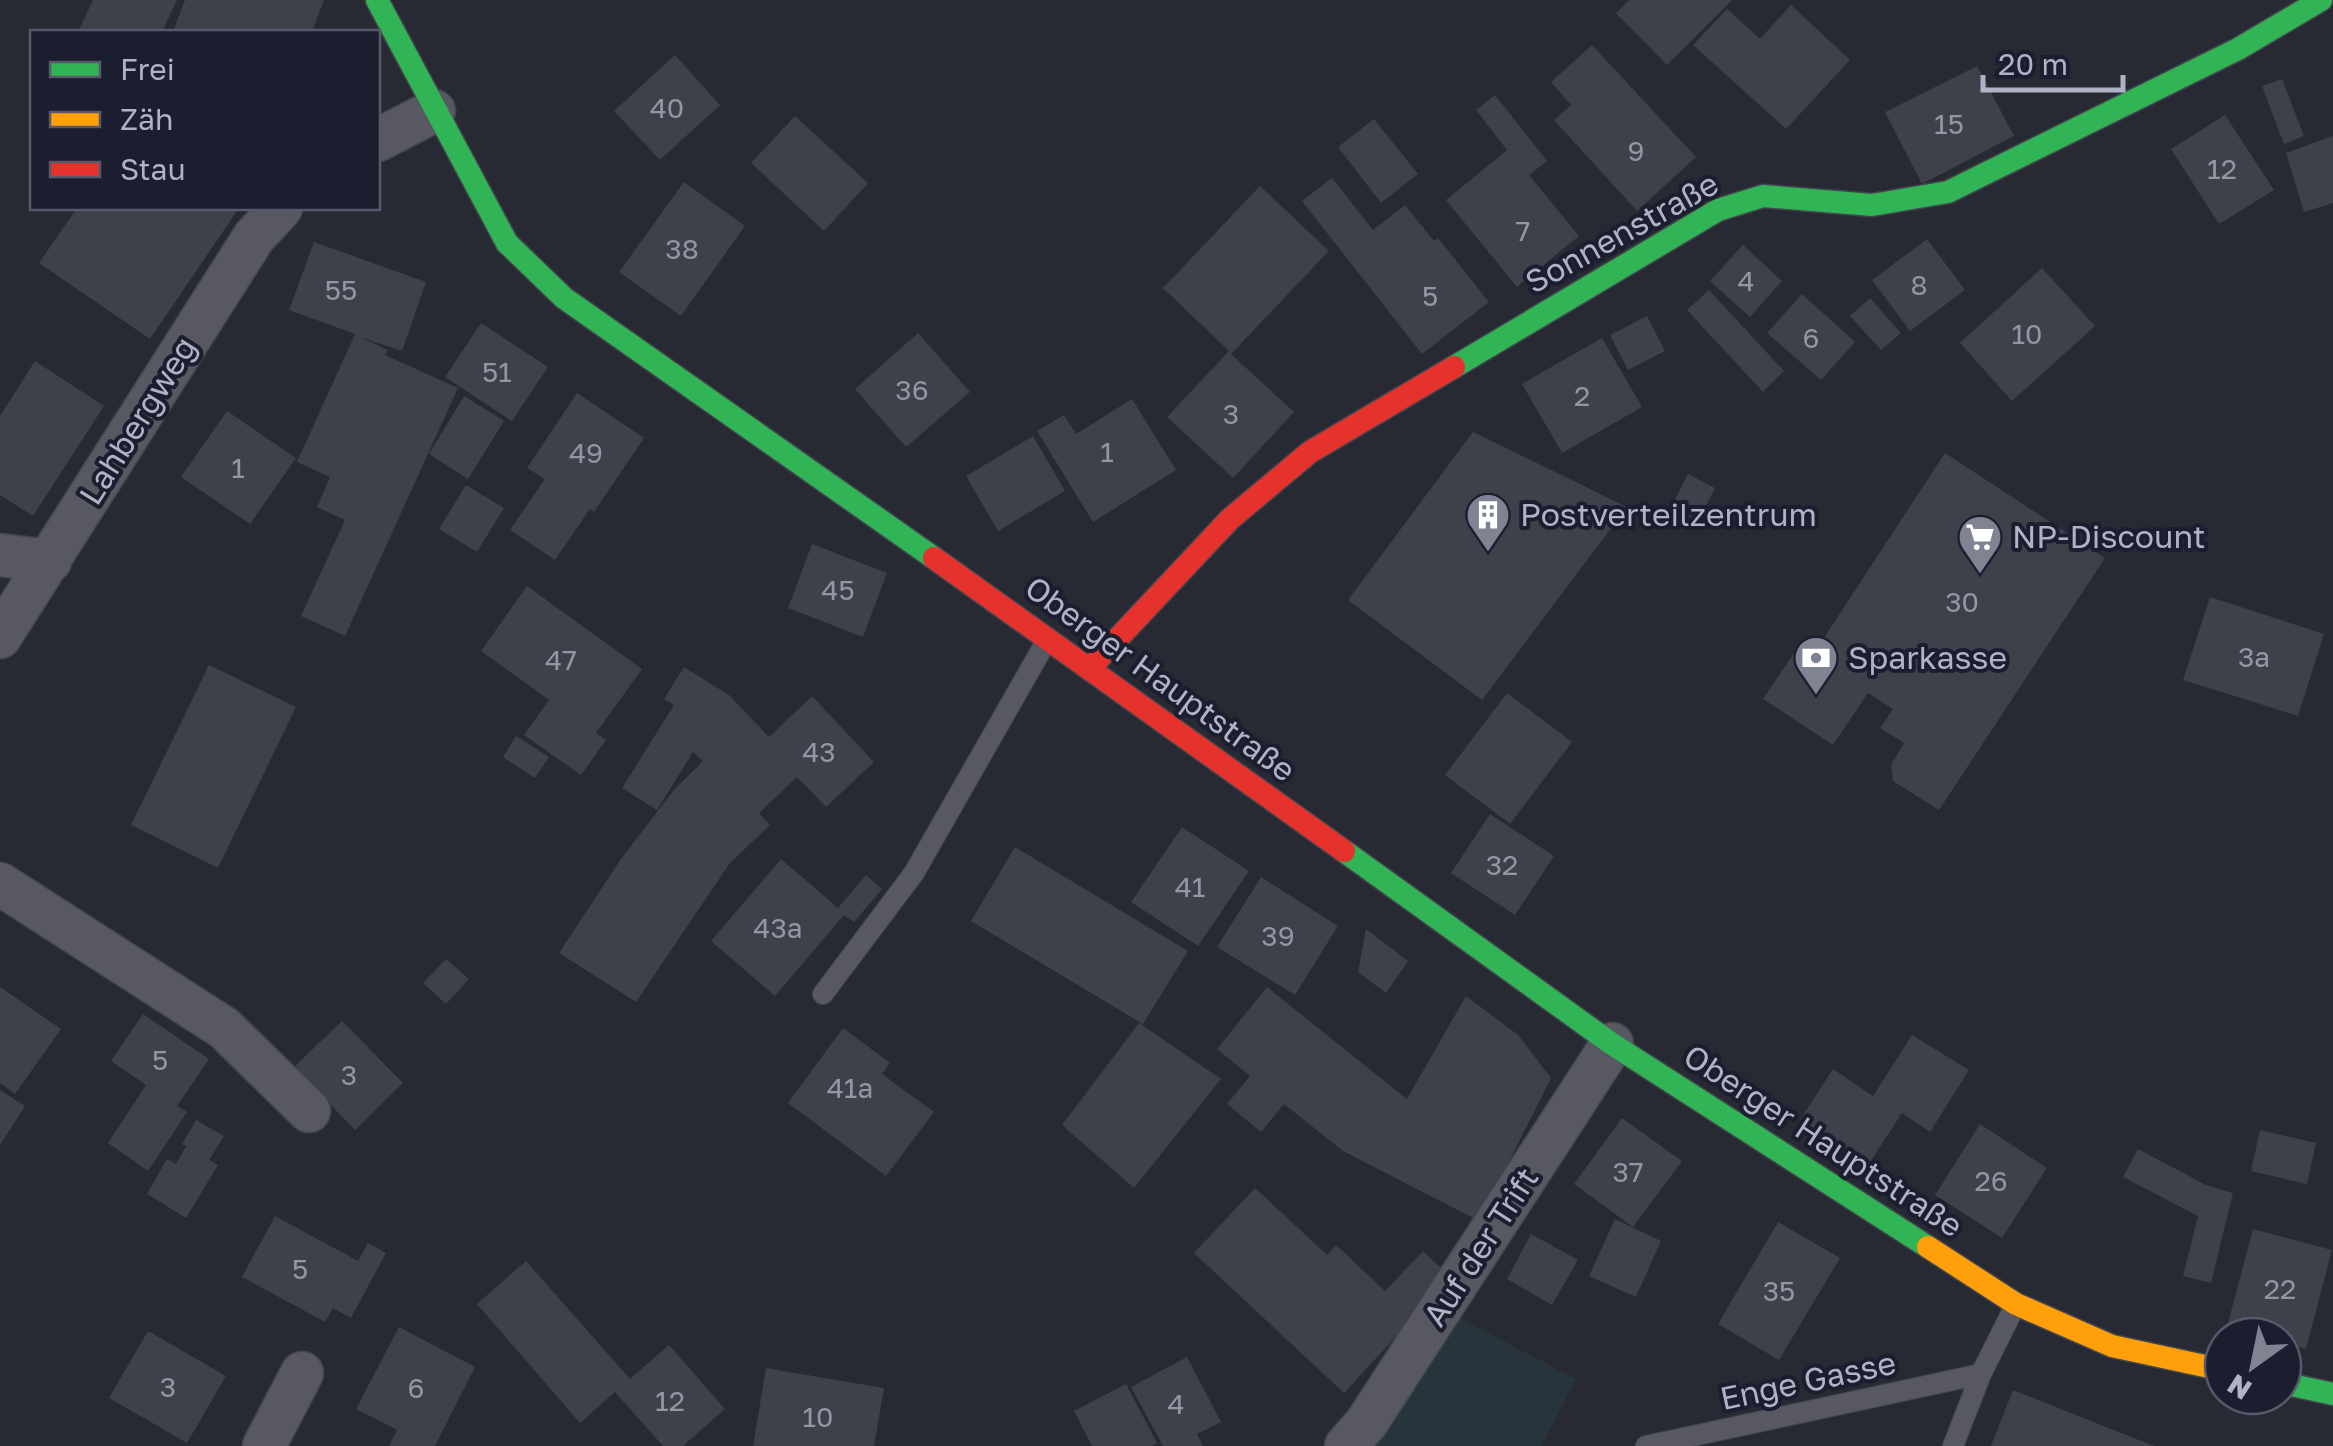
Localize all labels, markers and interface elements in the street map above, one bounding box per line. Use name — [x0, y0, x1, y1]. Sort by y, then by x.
legend — [30, 30, 380, 210]
scale bar — [1983, 30, 2123, 92]
text: 20 m — [1998, 46, 2068, 82]
text: Frei — [120, 51, 175, 87]
house number: 40 — [650, 91, 684, 124]
text: Zäh — [120, 101, 173, 137]
house number: 15 — [1934, 107, 1964, 140]
house number: 9 — [1628, 134, 1644, 167]
text: Stau — [120, 151, 186, 187]
house number: 12 — [2207, 152, 2237, 185]
street label: Sonnenstraße — [1519, 164, 1724, 301]
house number: 7 — [1516, 214, 1530, 247]
house number: 38 — [665, 232, 699, 265]
house number: 4 — [1737, 264, 1755, 297]
house number: 8 — [1910, 268, 1928, 301]
house number: 55 — [325, 273, 357, 306]
house number: 5 — [1422, 279, 1438, 312]
house number: 10 — [2012, 317, 2042, 350]
house number: 6 — [1803, 321, 1819, 354]
street label: Lahbergweg — [71, 330, 204, 511]
house number: 51 — [482, 355, 512, 388]
house number: 36 — [895, 373, 929, 406]
house number: 2 — [1574, 379, 1590, 412]
house number: 3 — [1223, 397, 1239, 430]
house number: 1 — [1100, 435, 1114, 468]
house number: 49 — [569, 436, 603, 469]
house number: 1 — [231, 451, 245, 484]
building icon: Postverteilzentrum — [1465, 492, 1511, 553]
place label: Postverteilzentrum — [1520, 495, 1817, 533]
supermarket icon: NP-Discount — [1957, 514, 2003, 575]
place label: NP-Discount — [2012, 517, 2206, 555]
street label: Oberger Hauptstraße — [1018, 568, 1303, 789]
house number: 45 — [821, 573, 855, 606]
house number: 30 — [1945, 585, 1979, 618]
bank icon: Sparkasse — [1793, 635, 1839, 696]
place label: Sparkasse — [1848, 638, 2007, 676]
house number: 3a — [2238, 640, 2270, 673]
house number: 47 — [545, 643, 577, 676]
house number: 43 — [802, 735, 836, 768]
house number: 32 — [1486, 848, 1518, 881]
house number: 41 — [1175, 870, 1205, 903]
house number: 43a — [753, 911, 803, 944]
house number: 39 — [1261, 919, 1295, 952]
street label: Oberger Hauptstraße — [1677, 1036, 1970, 1244]
house number: 5 — [152, 1043, 168, 1076]
house number: 3 — [341, 1058, 357, 1091]
house number: 41a — [827, 1071, 873, 1104]
house number: 37 — [1612, 1155, 1644, 1188]
street label: Auf der Trift — [1415, 1160, 1545, 1333]
house number: 26 — [1974, 1164, 2008, 1197]
house number: 5 — [292, 1252, 308, 1285]
house number: 22 — [2264, 1272, 2296, 1305]
house number: 35 — [1763, 1274, 1795, 1307]
north arrow — [2203, 1316, 2303, 1416]
street label: Enge Gasse — [1717, 1343, 1899, 1417]
text: N — [2221, 1368, 2257, 1407]
house number: 3 — [160, 1370, 176, 1403]
house number: 6 — [408, 1371, 424, 1404]
house number: 12 — [655, 1384, 685, 1417]
house number: 4 — [1167, 1387, 1185, 1420]
house number: 10 — [803, 1400, 833, 1433]

